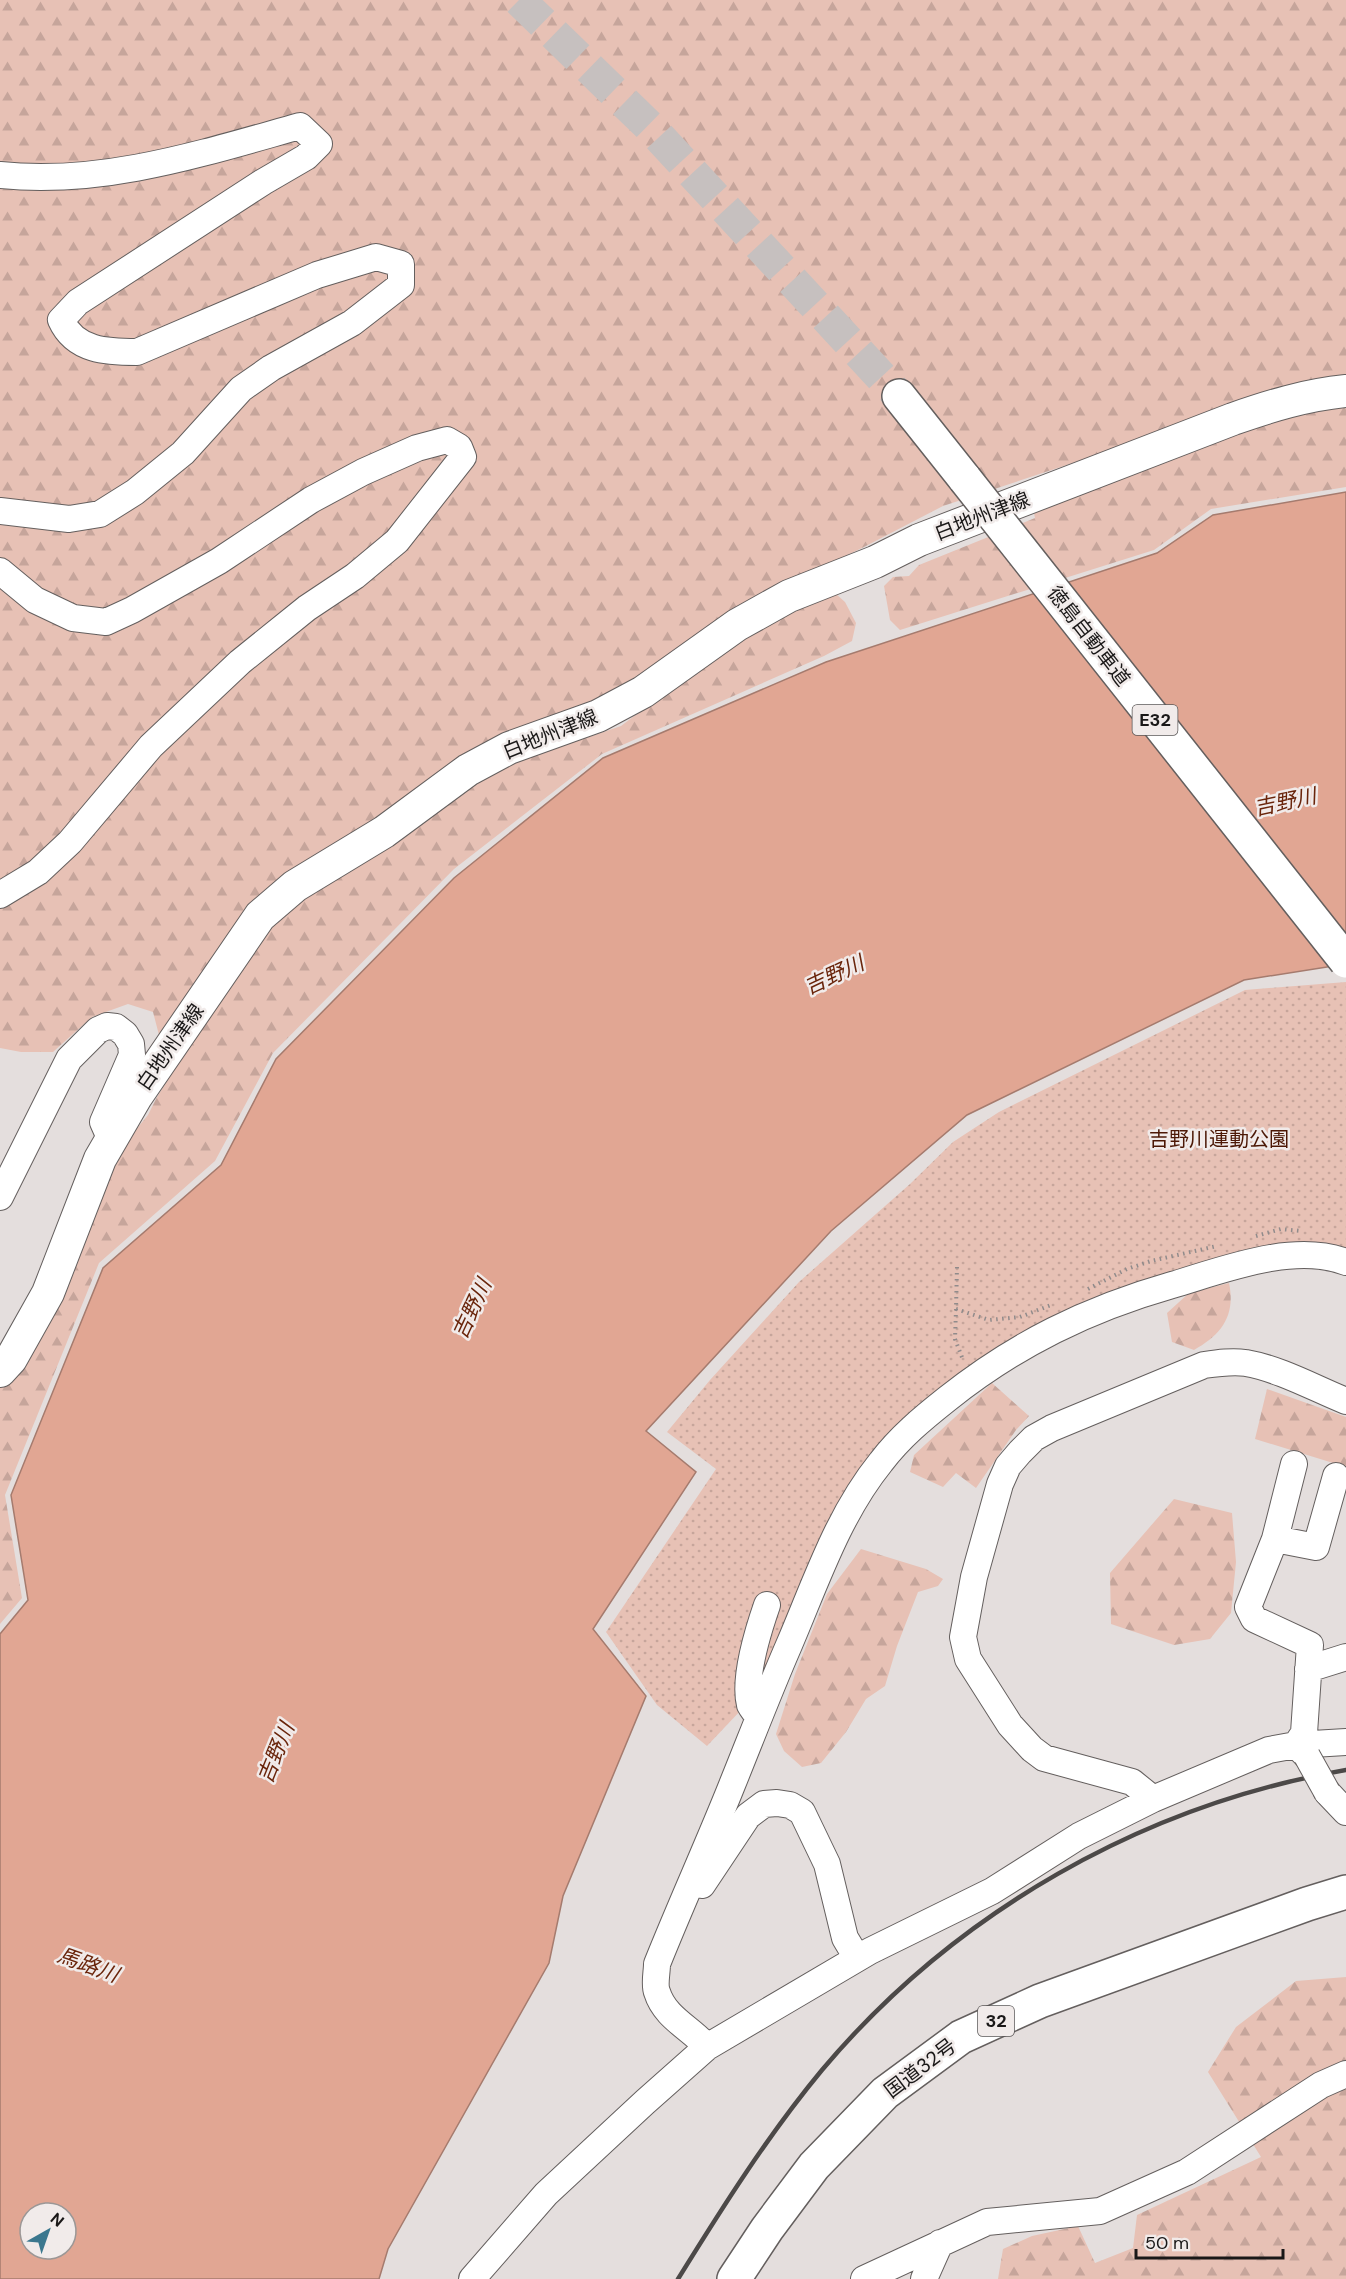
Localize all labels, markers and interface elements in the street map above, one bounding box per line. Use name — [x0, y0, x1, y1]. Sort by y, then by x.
street label: 白地州津線 — [931, 486, 1033, 546]
street label: 徳島自動車道 — [1042, 581, 1136, 691]
street label: 白地州津線 — [499, 703, 601, 765]
road number: E32 — [1132, 705, 1178, 735]
water label: 吉野川 — [1251, 781, 1321, 822]
water label: 吉野川 — [800, 948, 870, 1001]
street label: 白地州津線 — [131, 999, 209, 1095]
park label: 吉野川運動公園 — [1149, 1126, 1289, 1152]
water label: 吉野川 — [446, 1273, 499, 1343]
water label: 吉野川 — [251, 1717, 302, 1787]
water label: 馬路川 — [54, 1941, 124, 1990]
road number: 32 — [978, 2006, 1014, 2036]
street label: 国道32号 — [879, 2033, 961, 2103]
north arrow — [18, 2201, 78, 2261]
text: N — [46, 2208, 69, 2232]
scale bar — [1136, 2222, 1283, 2260]
text: 50 m — [1145, 2231, 1189, 2255]

